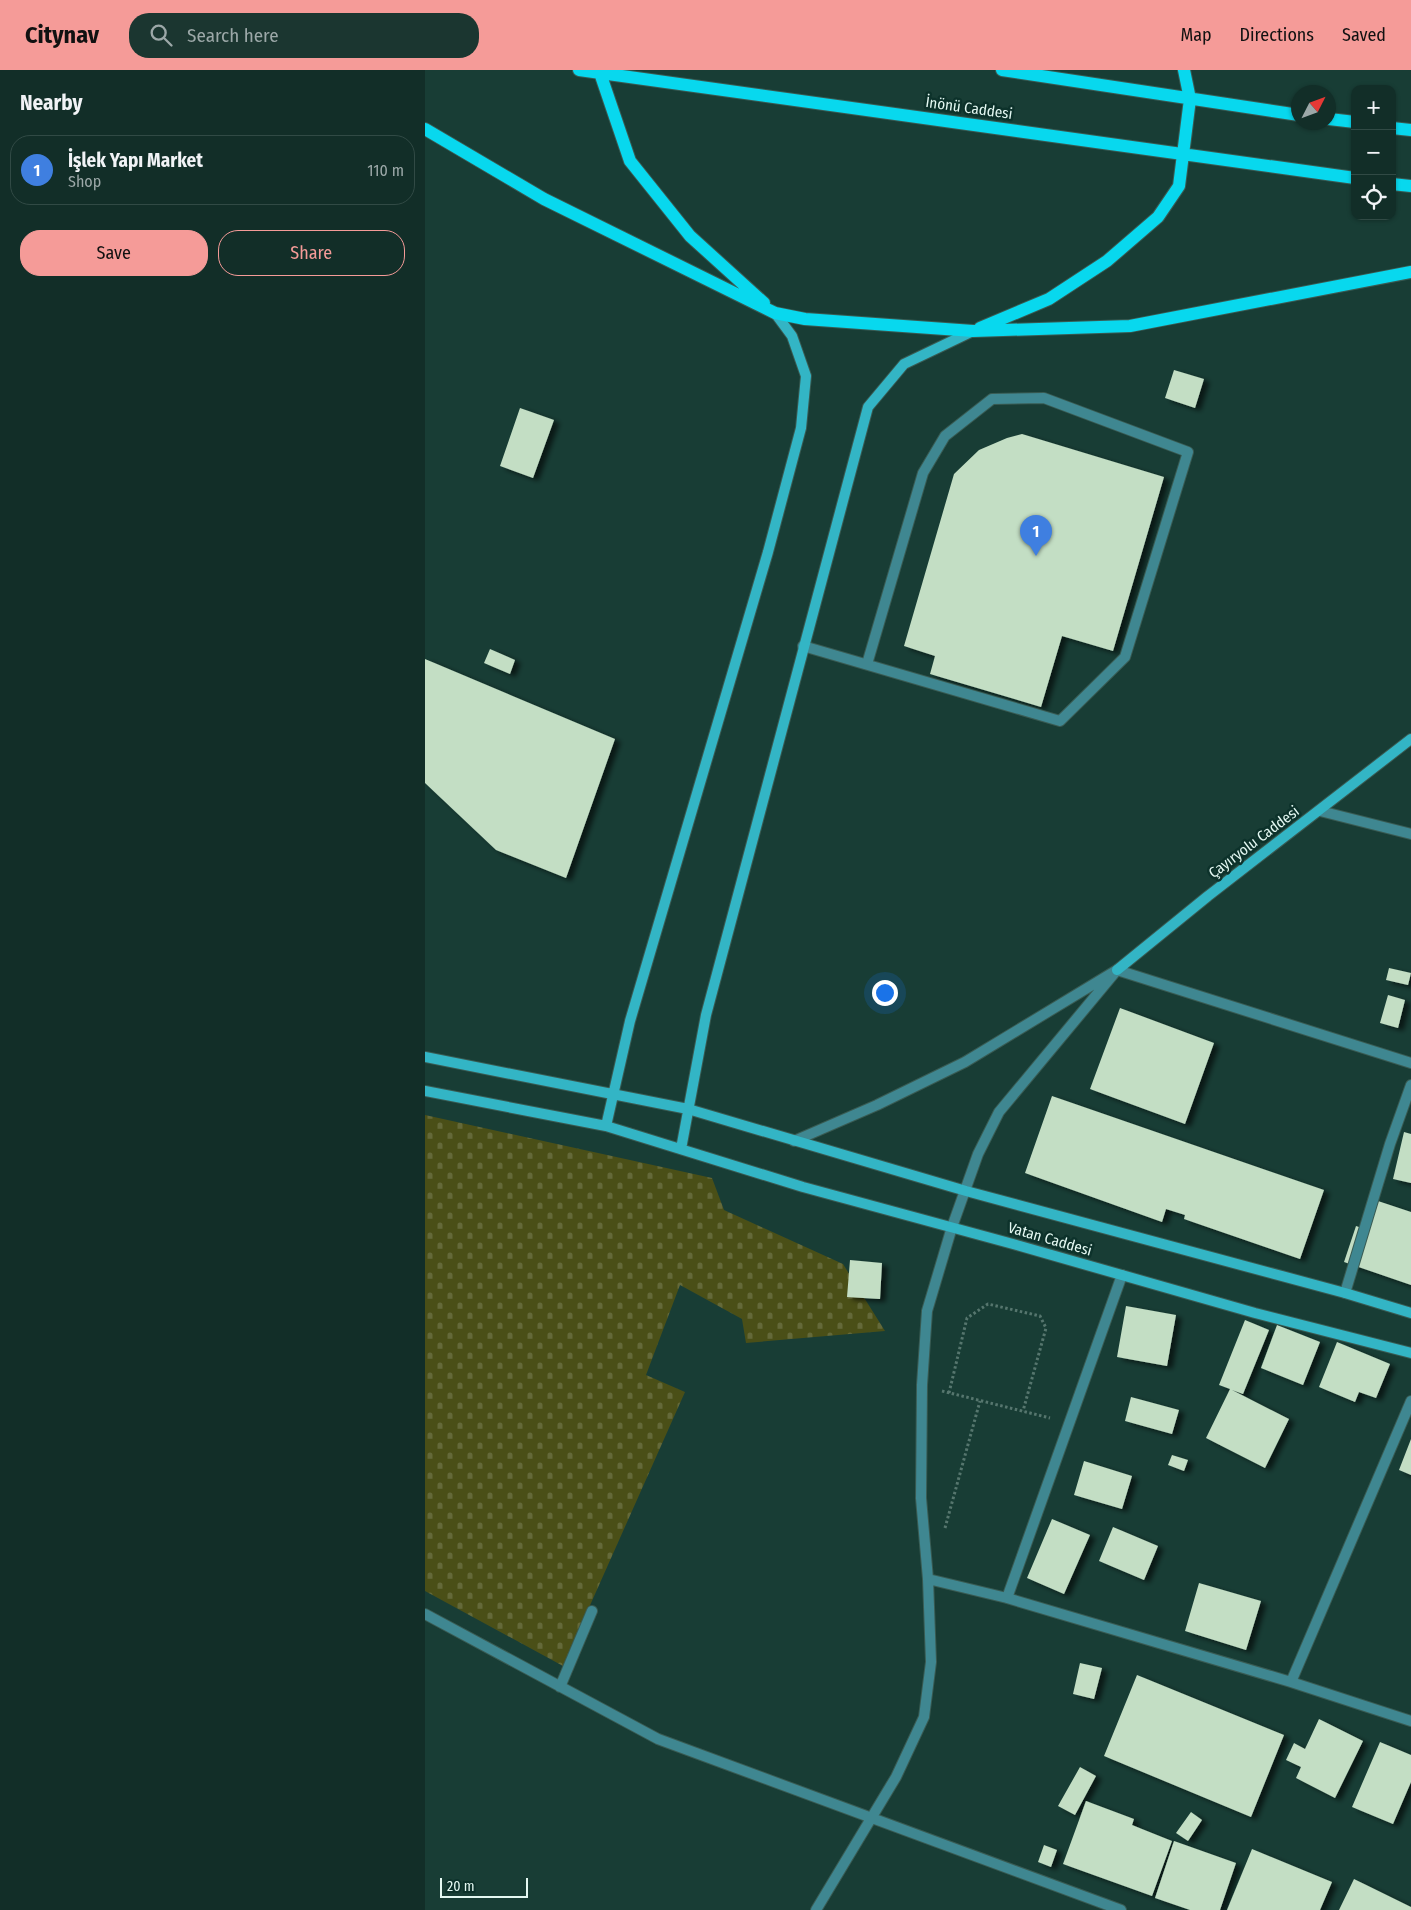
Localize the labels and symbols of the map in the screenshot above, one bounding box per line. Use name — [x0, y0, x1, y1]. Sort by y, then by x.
north arrow — [1291, 85, 1336, 130]
street label: İnönü Caddesi — [924, 93, 1014, 123]
pin: 1 — [1020, 515, 1052, 556]
street label: Çayıryolu Caddesi — [1205, 802, 1303, 882]
your location — [872, 980, 898, 1006]
street label: Vatan Caddesi — [1006, 1218, 1094, 1260]
scale bar — [440, 1875, 527, 1898]

